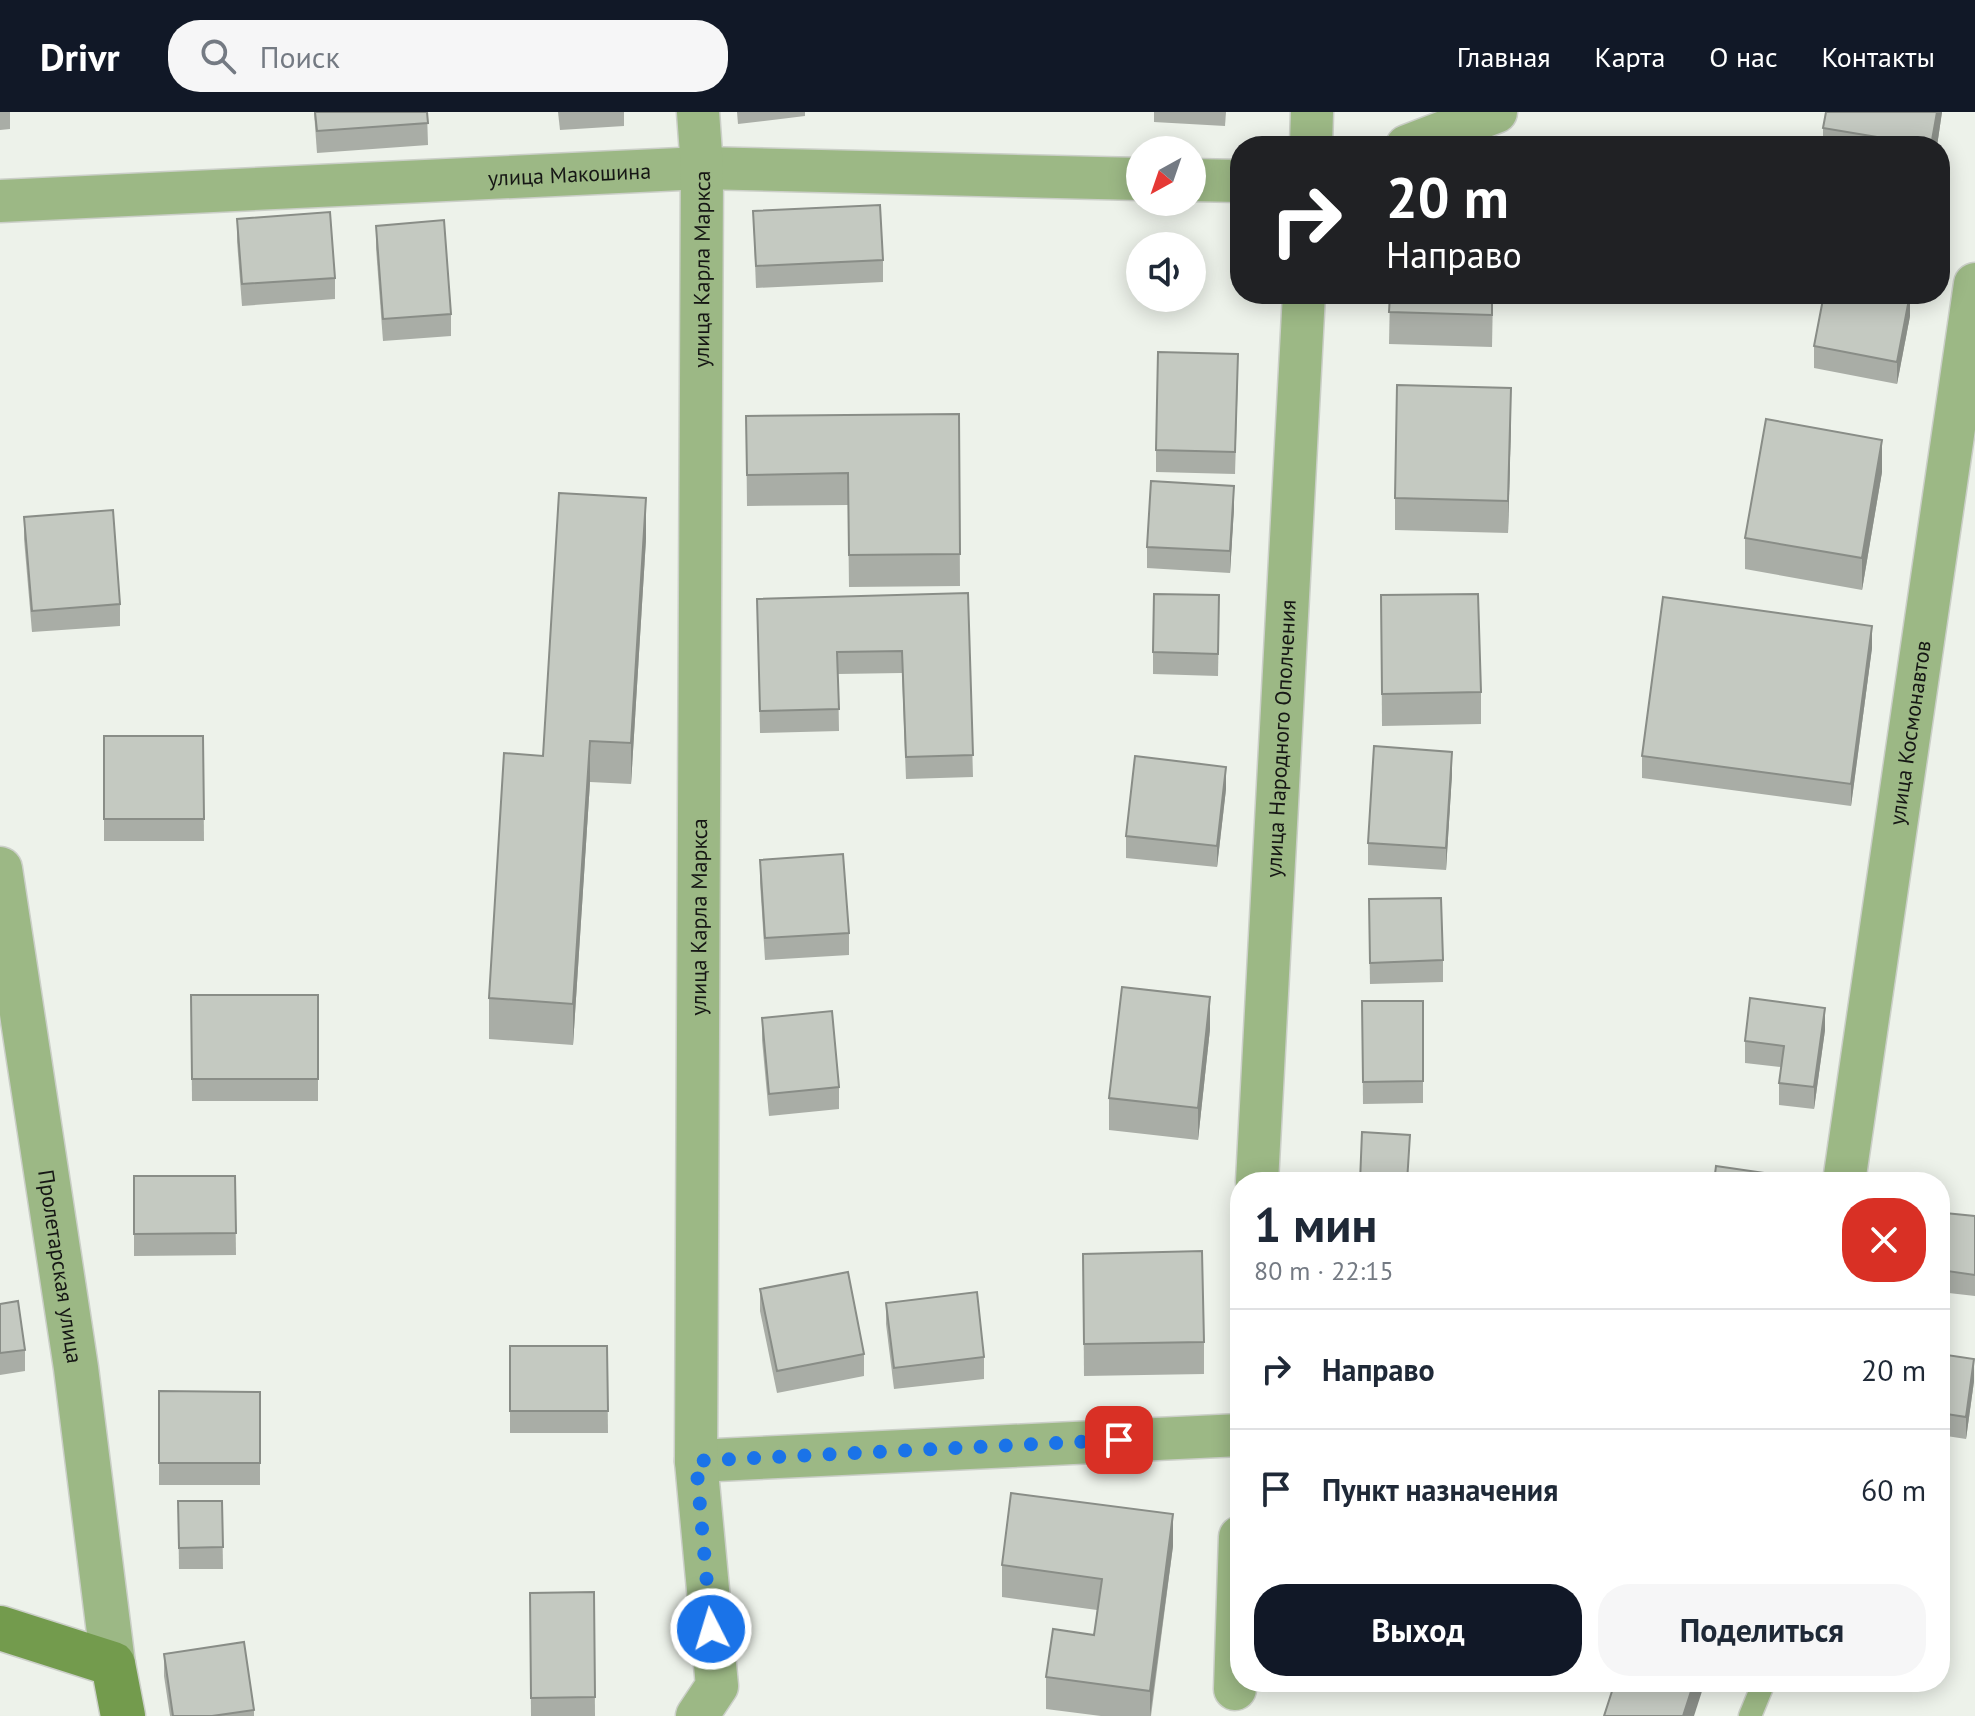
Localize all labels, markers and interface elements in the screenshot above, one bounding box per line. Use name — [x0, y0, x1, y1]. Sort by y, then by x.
search box — [168, 20, 728, 92]
text: Drivr — [40, 32, 120, 81]
icon: search — [196, 34, 240, 78]
text: Поиск — [260, 37, 340, 76]
text: Главная — [1457, 38, 1551, 75]
text: Карта — [1595, 38, 1665, 75]
text: О нас — [1709, 38, 1778, 75]
text: Контакты — [1822, 38, 1935, 75]
north arrow — [1126, 136, 1206, 216]
map controls — [1126, 136, 1206, 312]
street label: улица Макошина — [487, 156, 652, 192]
text: 20 m — [1386, 161, 1509, 233]
icon: right — [1254, 168, 1358, 272]
street label: улица Карла Маркса — [687, 170, 716, 368]
text: Направо — [1386, 231, 1522, 278]
button: sound — [1126, 232, 1206, 312]
street label: улица Народного Ополчения — [1259, 599, 1302, 878]
street label: улица Космонавтов — [1882, 638, 1937, 827]
street label: улица Карла Маркса — [684, 818, 713, 1016]
street label: Пролетарская улица — [32, 1168, 89, 1365]
text: 1 мин — [1254, 1193, 1377, 1255]
button: close — [1842, 1198, 1926, 1282]
text: 80 m · 22:15 — [1254, 1254, 1394, 1287]
icon: right — [1254, 1347, 1298, 1391]
text: Направо — [1322, 1350, 1435, 1389]
text: 20 m — [1861, 1350, 1926, 1389]
pin — [1085, 1406, 1153, 1474]
icon: arrive — [1097, 1418, 1141, 1462]
icon: arrive — [1254, 1467, 1298, 1511]
text: Пункт назначения — [1322, 1470, 1558, 1509]
text: 60 m — [1861, 1470, 1926, 1509]
button: Выход — [1254, 1584, 1582, 1676]
button: Поделиться — [1598, 1584, 1926, 1676]
position arrow — [669, 1587, 753, 1671]

